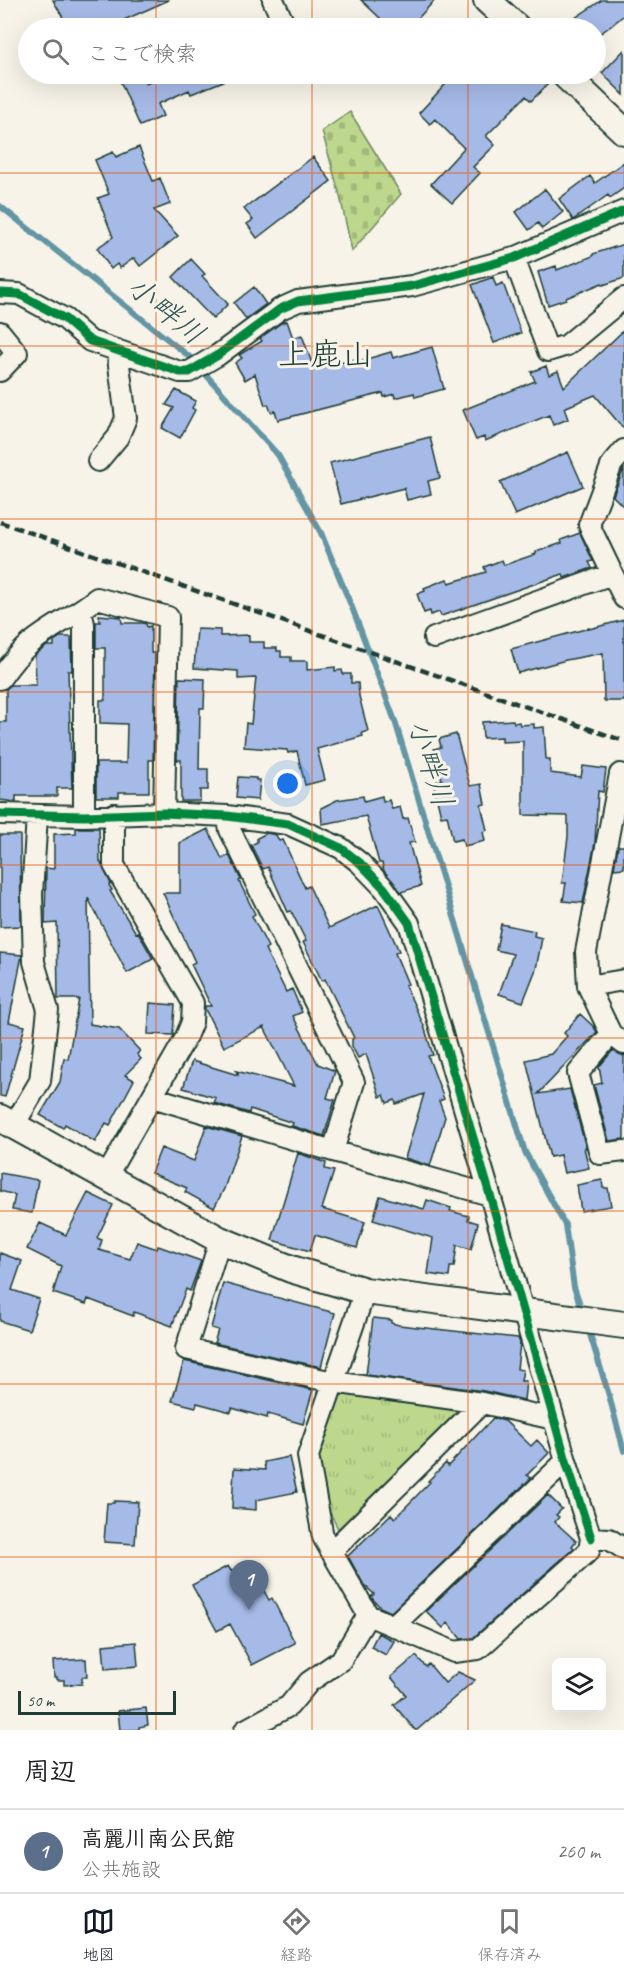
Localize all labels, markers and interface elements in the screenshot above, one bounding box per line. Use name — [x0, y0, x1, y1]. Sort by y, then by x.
search box — [18, 18, 606, 84]
icon: search — [39, 35, 72, 68]
text: ここで検索 — [87, 40, 197, 68]
water label: 小畔川 — [119, 267, 213, 353]
district label: 上鹿山 — [278, 334, 374, 375]
water label: 小畔川 — [400, 714, 462, 812]
your location — [273, 769, 302, 798]
pin: 1 — [230, 1560, 268, 1610]
map controls — [552, 1658, 606, 1712]
button: layers — [552, 1658, 606, 1712]
scale bar — [18, 1688, 176, 1716]
text: 50 m — [27, 1691, 54, 1711]
text: 周辺 — [24, 1755, 76, 1788]
text: 高麗川南公民館 — [81, 1825, 235, 1853]
text: 1 — [39, 1839, 48, 1864]
text: 260 m — [557, 1839, 600, 1864]
text: 公共施設 — [81, 1857, 161, 1882]
tab: 地図 — [82, 1905, 115, 1965]
tab: 経路 — [280, 1905, 313, 1965]
tab: 保存済み — [478, 1905, 542, 1965]

